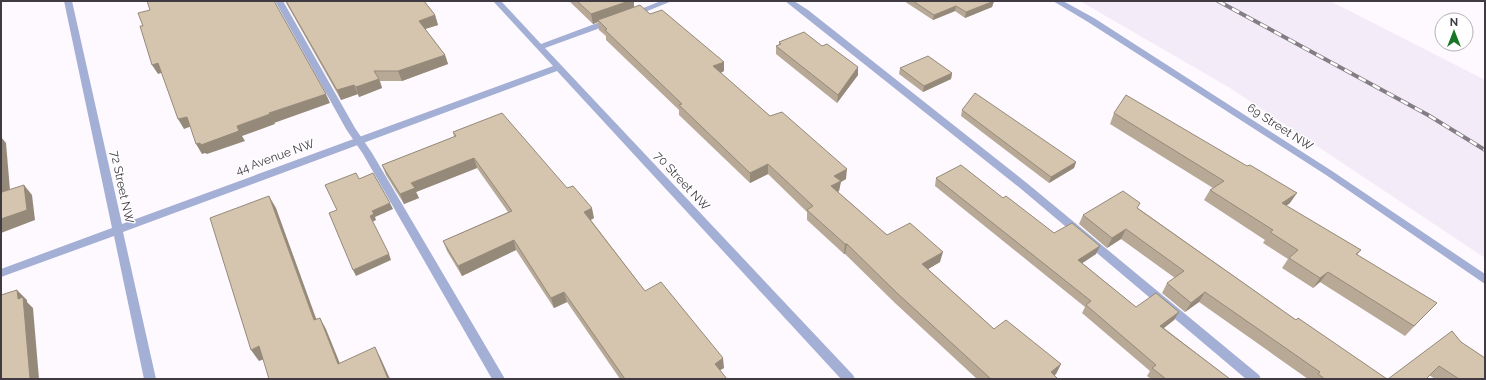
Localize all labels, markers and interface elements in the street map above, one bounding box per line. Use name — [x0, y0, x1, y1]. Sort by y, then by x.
north arrow — [1434, 12, 1474, 52]
text: N — [1450, 16, 1458, 29]
street label: 69 Street NW — [1245, 101, 1316, 154]
street label: 44 Avenue NW — [234, 136, 317, 178]
street label: 72 Street NW — [107, 149, 137, 225]
street label: 70 Street NW — [651, 149, 713, 213]

